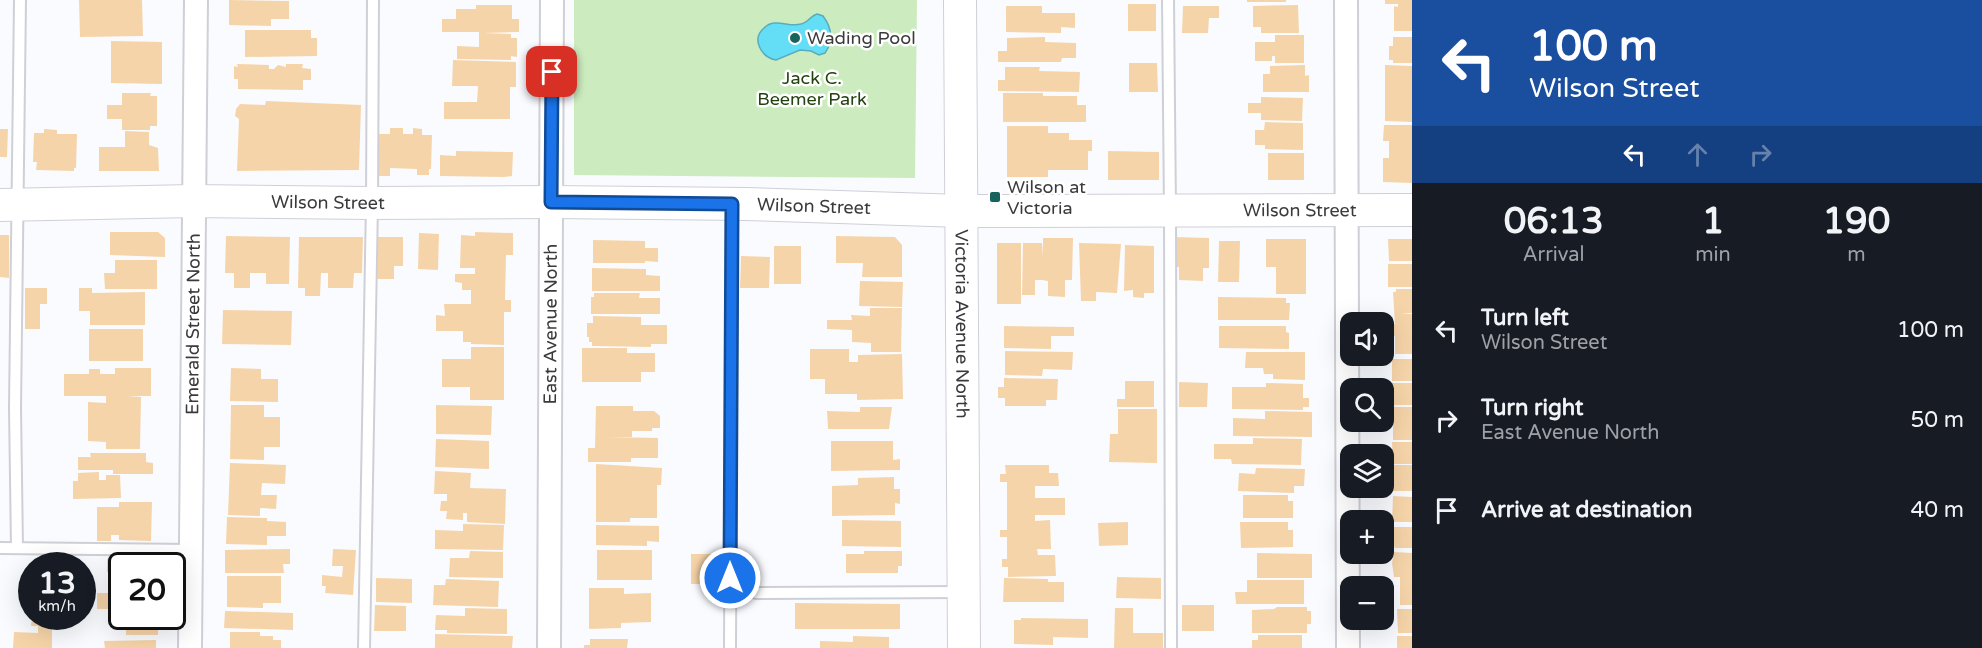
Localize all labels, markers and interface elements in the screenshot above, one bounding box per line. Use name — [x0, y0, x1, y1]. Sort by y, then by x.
text: 100 m — [1529, 21, 1658, 72]
icon: left — [1430, 24, 1508, 102]
place label: Wading Pool — [807, 27, 916, 49]
marker: Wading Pool — [788, 31, 802, 45]
pin — [526, 46, 577, 97]
icon: arrive — [535, 55, 568, 88]
park label: Jack C. Beemer Park — [757, 67, 867, 110]
text: Wilson Street — [1529, 72, 1699, 105]
icon: left — [1618, 138, 1651, 171]
icon: ahead — [1681, 138, 1714, 171]
icon: right — [1744, 138, 1777, 171]
place label: Wilson at Victoria — [1007, 176, 1086, 219]
marker: Wilson at Victoria — [988, 190, 1002, 204]
street label: Wilson Street — [271, 191, 385, 214]
street label: Wilson Street — [757, 193, 871, 219]
street label: Wilson Street — [1243, 199, 1357, 221]
text: 06:13 — [1504, 200, 1604, 243]
text: 1 — [1702, 200, 1724, 243]
text: 190 — [1822, 200, 1890, 243]
street label: Victoria Avenue North — [950, 229, 974, 419]
street label: Emerald Street North — [181, 233, 205, 415]
text: Arrival — [1523, 243, 1585, 267]
text: min — [1695, 243, 1731, 267]
text: m — [1847, 243, 1866, 267]
street label: East Avenue North — [539, 244, 562, 404]
text: Turn left — [1481, 305, 1569, 331]
map controls — [1340, 312, 1394, 630]
button: sound — [1340, 312, 1394, 366]
icon: left — [1430, 314, 1463, 347]
text: 100 m — [1897, 317, 1964, 343]
text: Wilson Street — [1481, 331, 1607, 355]
button: search — [1340, 378, 1394, 432]
text: Turn right — [1481, 395, 1583, 421]
icon: right — [1430, 404, 1463, 437]
text: 50 m — [1910, 407, 1964, 433]
text: East Avenue North — [1481, 421, 1659, 445]
button: layers — [1340, 444, 1394, 498]
icon: arrive — [1430, 494, 1463, 527]
text: Arrive at destination — [1481, 497, 1692, 523]
text: 40 m — [1910, 497, 1964, 523]
button: + — [1340, 510, 1394, 564]
position arrow — [698, 546, 762, 610]
speed limit sign: 20 — [108, 552, 186, 630]
text: 13 — [38, 565, 76, 602]
button: − — [1340, 576, 1394, 630]
text: km/h — [38, 597, 76, 615]

